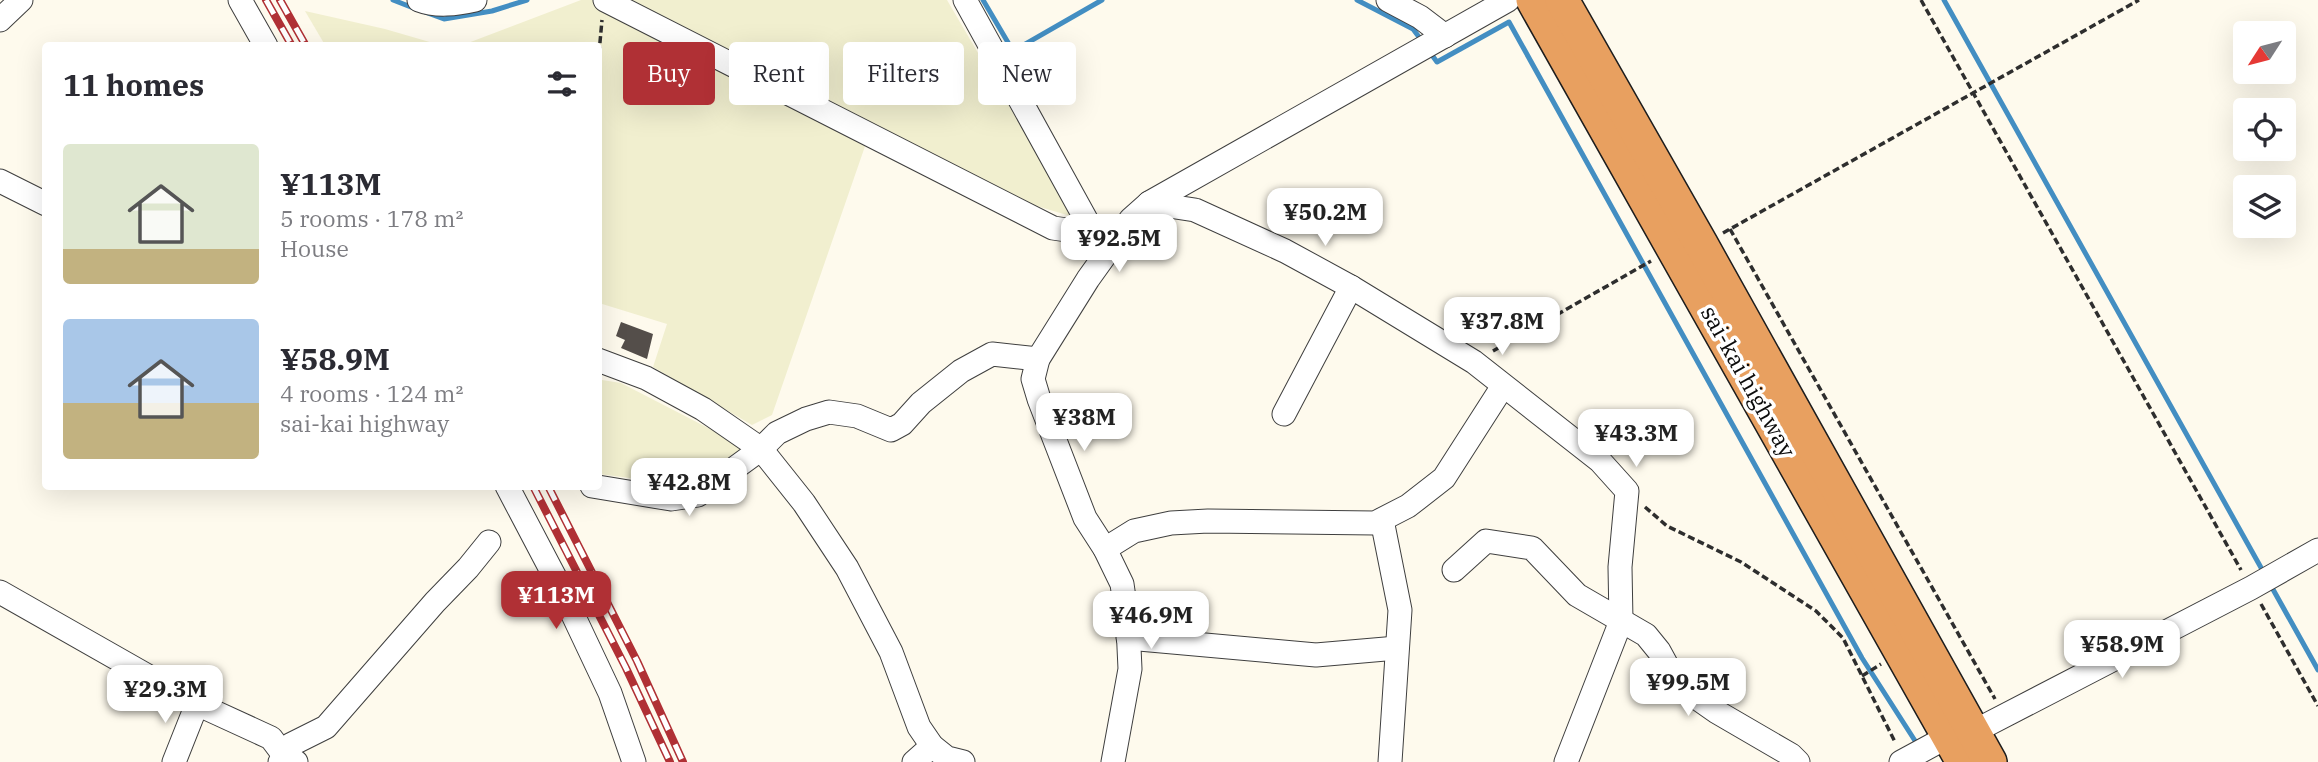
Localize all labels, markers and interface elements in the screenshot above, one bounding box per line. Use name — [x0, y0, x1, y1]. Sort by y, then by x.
north arrow — [2233, 21, 2296, 84]
map controls — [2233, 21, 2296, 238]
chip: Buy — [623, 42, 715, 105]
chip: Rent — [729, 42, 829, 105]
chip: Filters — [843, 42, 964, 105]
chip: New — [978, 42, 1076, 105]
text: 11 homes — [63, 65, 204, 104]
icon: filters — [543, 65, 581, 103]
button: locate — [2233, 98, 2296, 161]
text: ¥113M — [280, 164, 381, 203]
icon: home — [119, 172, 203, 256]
button: layers — [2233, 175, 2296, 238]
pin: ¥50.2M — [1268, 188, 1382, 248]
text: ¥50.2M — [1283, 196, 1367, 226]
text: 5 rooms · 178 m² — [280, 203, 463, 233]
pin: ¥92.5M — [1062, 215, 1176, 274]
text: ¥92.5M — [1077, 222, 1161, 252]
text: House — [280, 233, 349, 263]
pin: ¥37.8M — [1445, 298, 1559, 357]
street label: sai-kai highway — [1695, 300, 1803, 463]
text: ¥37.8M — [1460, 305, 1544, 335]
text: ¥58.9M — [280, 339, 390, 378]
icon: home — [119, 347, 203, 431]
text: 4 rooms · 124 m² — [280, 378, 463, 408]
pin: ¥38M — [1043, 393, 1125, 453]
text: ¥38M — [1052, 401, 1116, 431]
text: sai-kai highway — [280, 408, 449, 438]
pin: ¥43.3M — [1579, 410, 1693, 469]
text: ¥43.3M — [1594, 417, 1678, 447]
pin: ¥42.8M — [632, 458, 746, 518]
text: ¥42.8M — [647, 466, 731, 496]
pin: ¥113M — [507, 572, 605, 631]
text: ¥113M — [517, 579, 595, 609]
pin: ¥46.9M — [1094, 592, 1208, 651]
text: ¥46.9M — [1109, 599, 1193, 629]
pin: ¥58.9M — [2065, 620, 2179, 680]
text: ¥58.9M — [2080, 628, 2164, 658]
pin: ¥99.5M — [1631, 658, 1745, 718]
pin: ¥29.3M — [108, 666, 222, 725]
text: ¥99.5M — [1646, 666, 1730, 696]
text: ¥29.3M — [123, 673, 207, 703]

